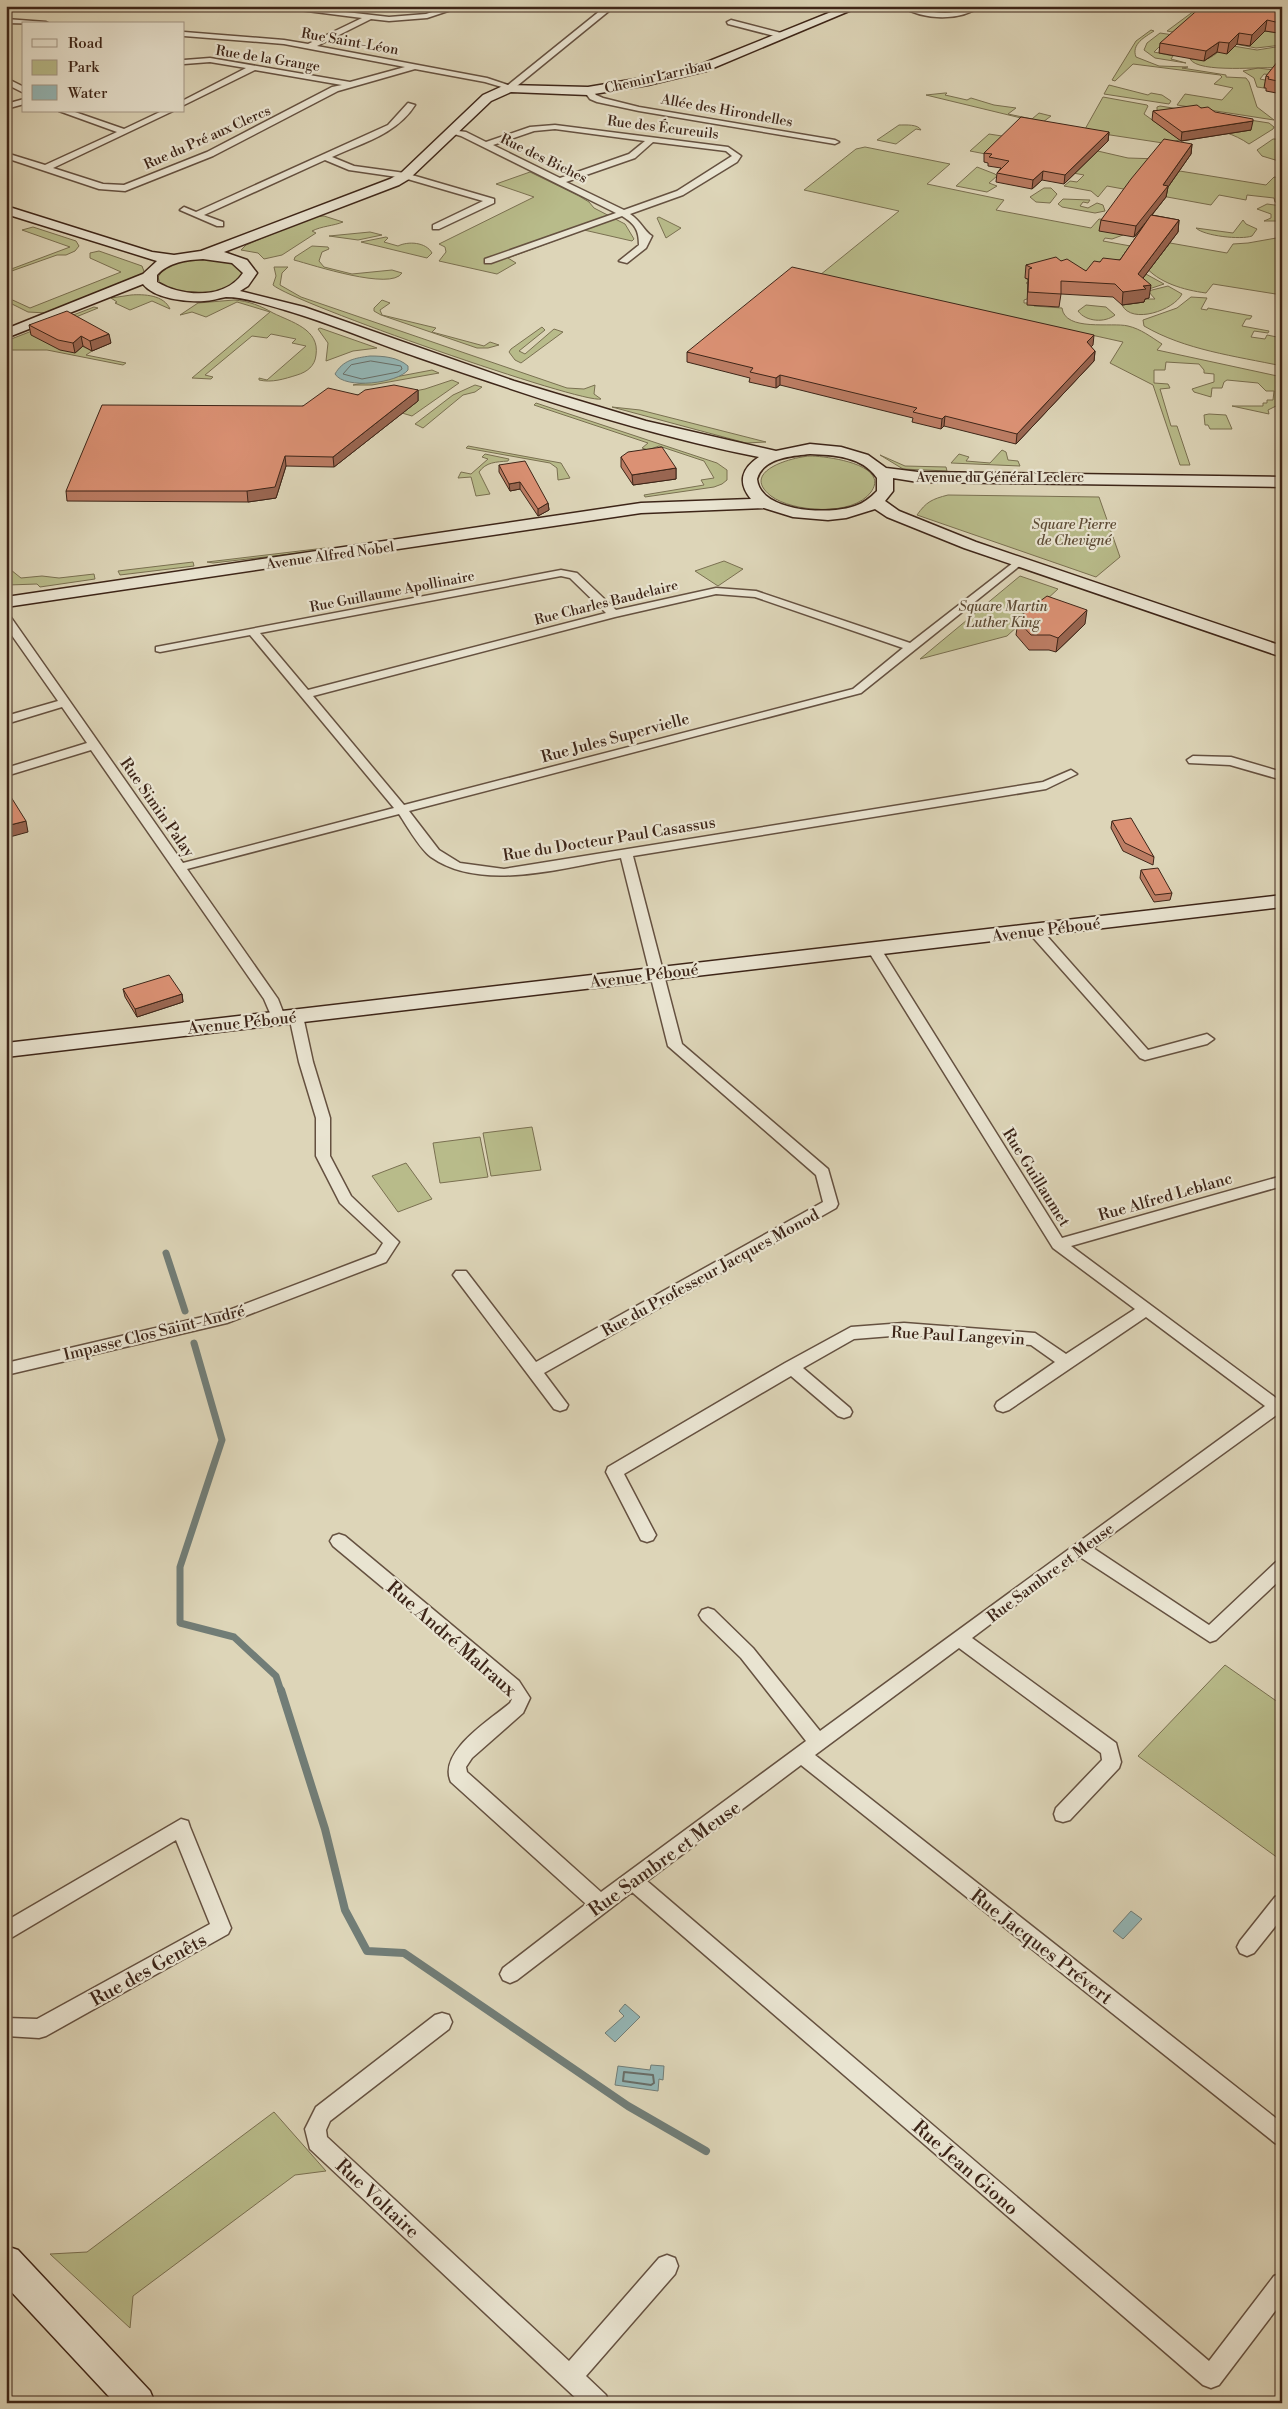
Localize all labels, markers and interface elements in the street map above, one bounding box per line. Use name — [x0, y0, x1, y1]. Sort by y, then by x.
legend — [22, 22, 185, 112]
street label: Rue Saint-Léon — [300, 25, 401, 60]
text: Road — [68, 34, 103, 53]
street label: Rue de la Grange — [214, 42, 321, 76]
street label: Chemin Larribau — [603, 56, 714, 98]
text: Park — [68, 58, 100, 77]
text: Water — [67, 84, 108, 103]
street label: Allée des Hirondelles — [659, 90, 794, 131]
street label: Rue du Pré aux Clercs — [141, 102, 274, 174]
street label: Rue des Écureuils — [606, 110, 720, 144]
street label: Rue des Biches — [497, 130, 590, 188]
street label: Avenue du Général Leclerc — [915, 469, 1084, 487]
park label: Square Pierre de Chevigné — [1032, 516, 1117, 550]
street label: Avenue Alfred Nobel — [264, 538, 395, 574]
street label: Rue Guillaume Apollinaire — [308, 567, 476, 617]
street label: Rue Charles Baudelaire — [533, 576, 680, 630]
park label: Square Martin Luther King — [958, 598, 1048, 632]
street label: Rue Jules Supervielle — [539, 709, 692, 767]
street label: Rue Simin Palay — [115, 754, 199, 861]
street label: Rue du Docteur Paul Casassus — [501, 812, 717, 866]
street label: Avenue Péboué — [990, 913, 1102, 947]
street label: Avenue Péboué — [588, 959, 700, 993]
street label: Avenue Péboué — [186, 1007, 298, 1039]
street label: Rue Guillaumet — [998, 1125, 1075, 1231]
street label: Rue Alfred Leblanc — [1096, 1168, 1235, 1226]
street label: Rue du Professeur Jacques Monod — [598, 1205, 823, 1341]
street label: Impasse Clos Saint-André — [61, 1301, 247, 1365]
street label: Rue Paul Langevin — [890, 1323, 1026, 1350]
street label: Rue Sambre et Meuse — [983, 1519, 1118, 1627]
street label: Rue André Malraux — [381, 1576, 522, 1702]
street label: Rue Sambre et Meuse — [584, 1795, 745, 1922]
street label: Rue Jacques Prévert — [965, 1884, 1118, 2010]
street label: Rue des Genêts — [86, 1928, 211, 2012]
street label: Rue Jean Giono — [907, 2115, 1023, 2220]
street label: Rue Voltaire — [330, 2154, 424, 2244]

